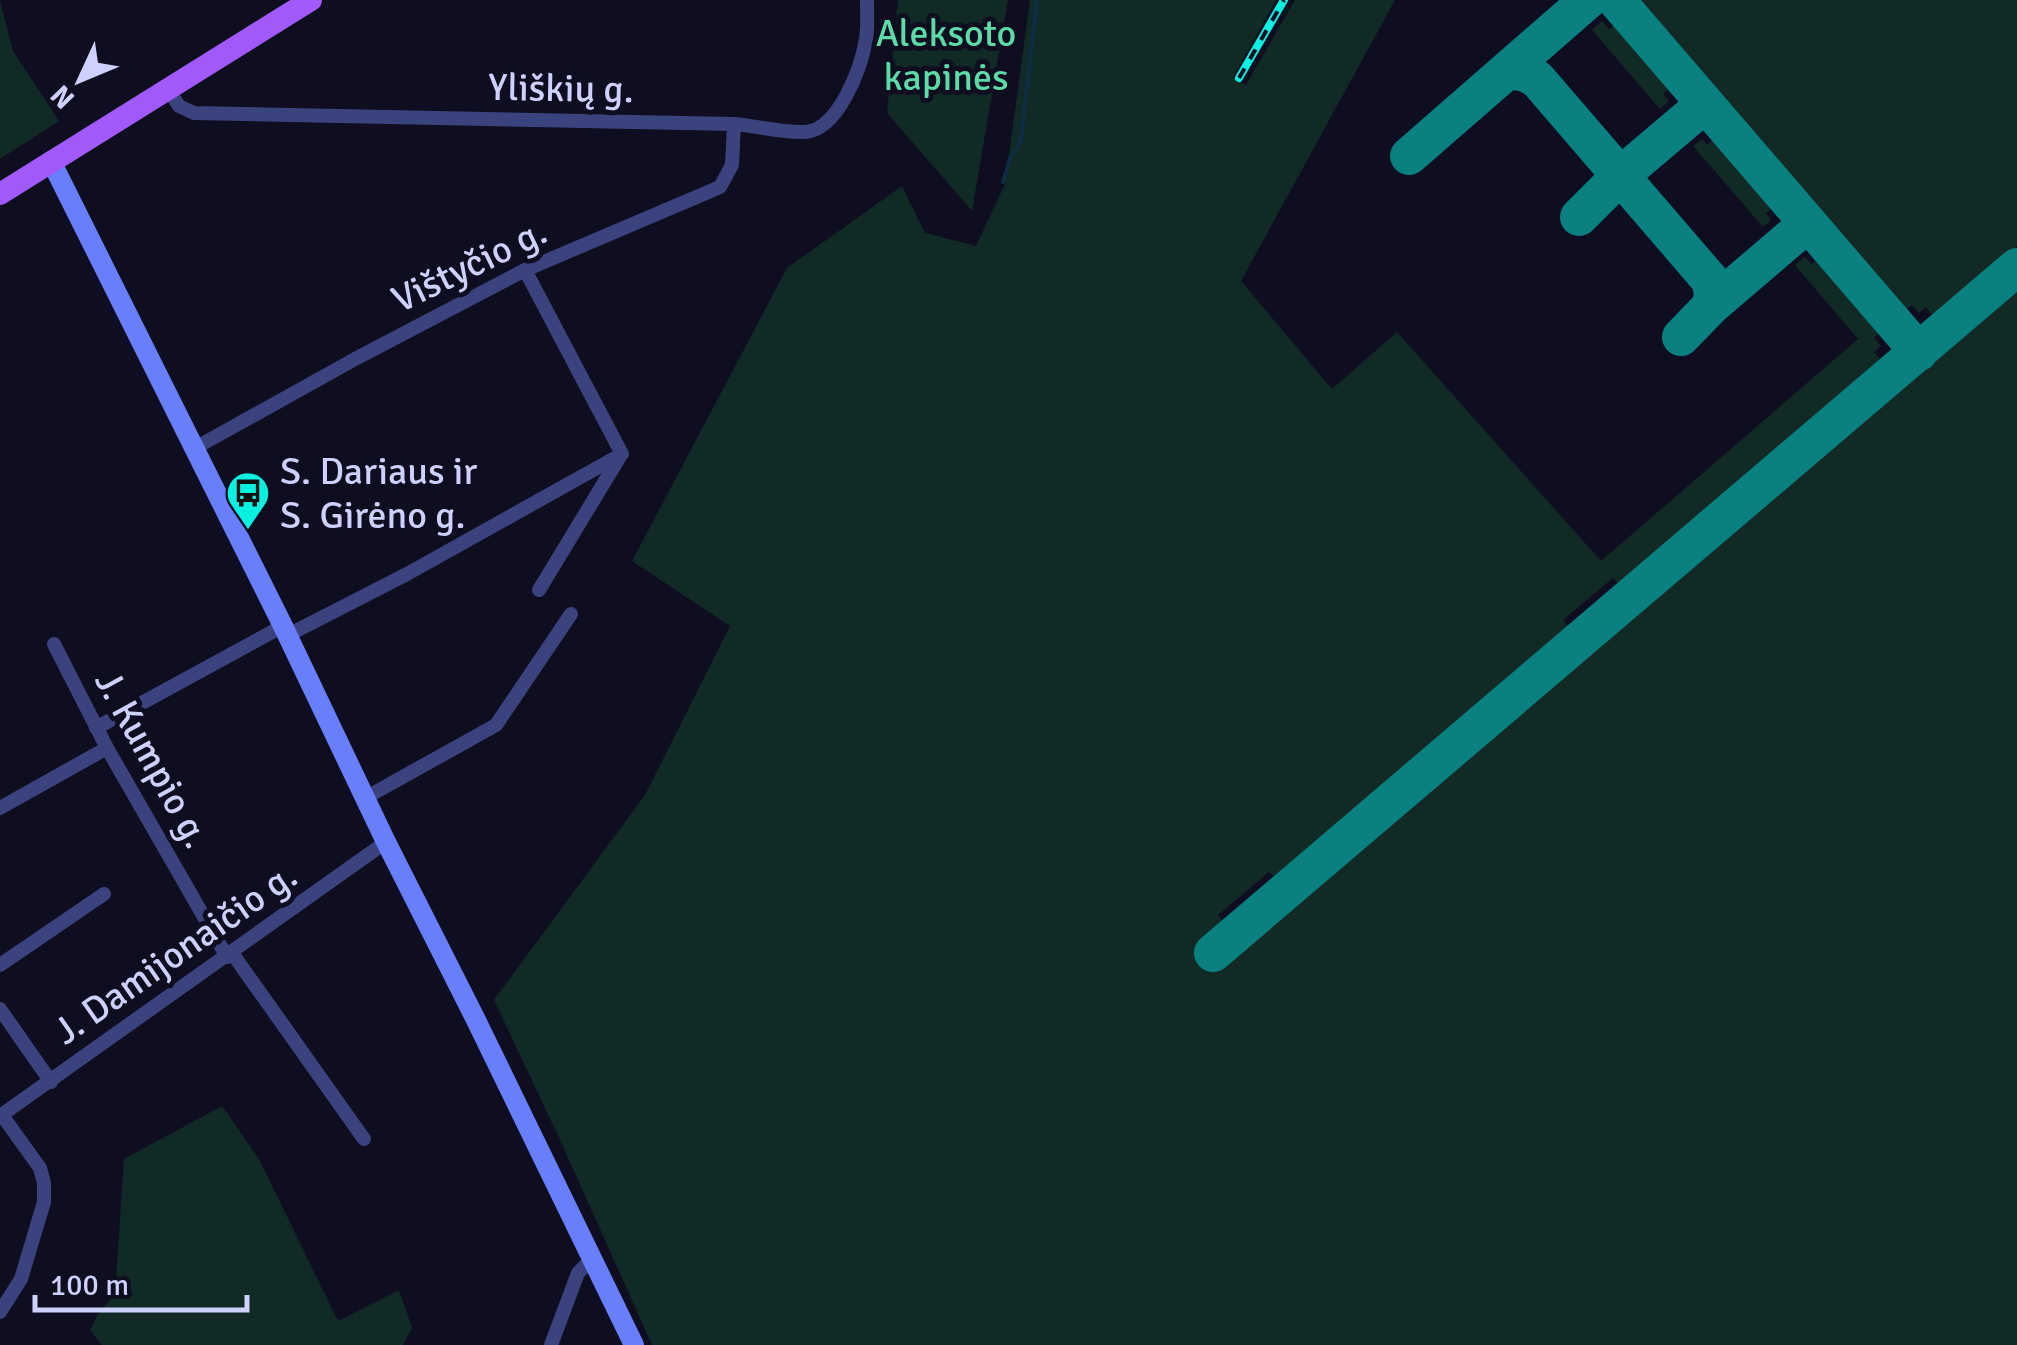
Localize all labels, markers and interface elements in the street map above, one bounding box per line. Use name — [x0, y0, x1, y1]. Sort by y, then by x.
park label: Aleksoto kapinės — [876, 10, 1016, 101]
north arrow — [30, 30, 130, 130]
street label: Yliškių g. — [488, 64, 634, 113]
text: N — [44, 78, 82, 115]
street label: Vištyčio g. — [384, 208, 554, 323]
place label: S. Dariaus ir S. Girėno g. — [280, 448, 477, 539]
bus stop icon: S. Dariaus ir S. Girėno g. — [225, 470, 271, 531]
street label: J. Kumpio g. — [84, 662, 221, 856]
street label: J. Damijonaičio g. — [45, 852, 306, 1055]
scale bar — [35, 1250, 248, 1312]
text: 100 m — [50, 1267, 129, 1304]

